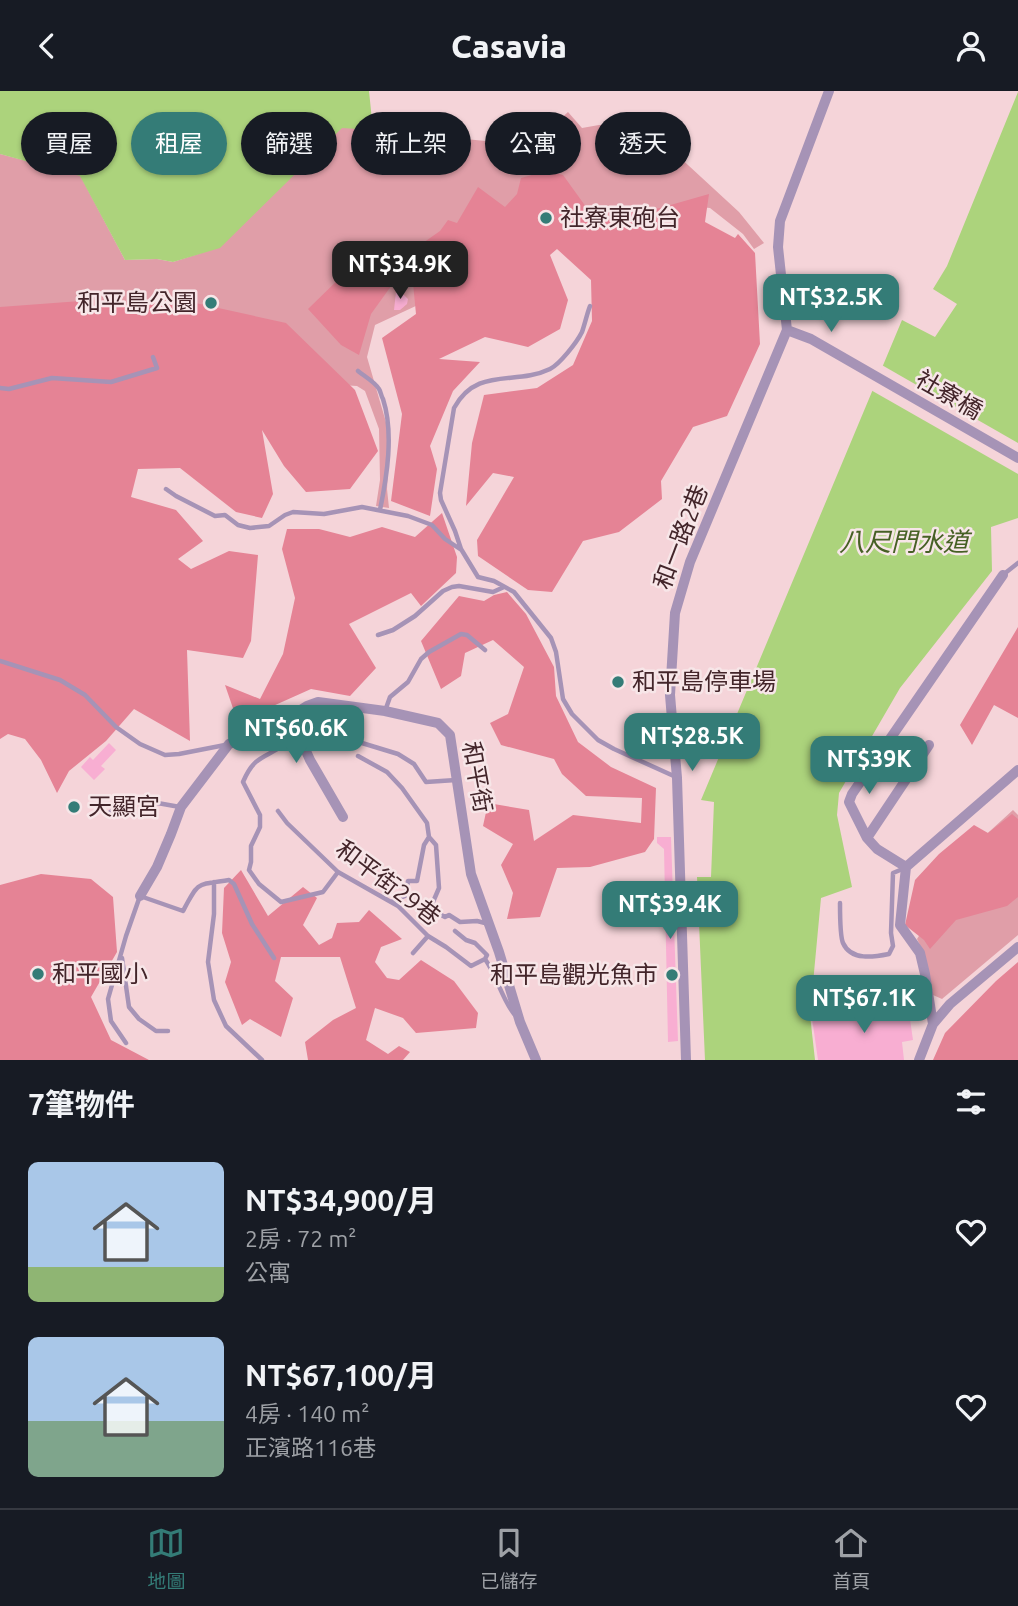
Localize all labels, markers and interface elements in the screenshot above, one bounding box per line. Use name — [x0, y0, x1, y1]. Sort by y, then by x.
icon: back — [28, 27, 66, 65]
icon: person — [952, 27, 990, 65]
text: Casavia — [451, 28, 567, 64]
chip: 買屋 — [21, 112, 117, 175]
chip: 租屋 — [131, 112, 227, 175]
chip: 篩選 — [241, 112, 337, 175]
chip: 新上架 — [351, 112, 471, 175]
chip: 公寓 — [485, 112, 581, 175]
chip: 透天 — [595, 112, 691, 175]
place label: 社寮東砲台 — [560, 204, 680, 231]
marker: 社寮東砲台 — [538, 210, 554, 226]
pin: NT$34.9K — [328, 241, 472, 301]
text: NT$34.9K — [348, 251, 452, 276]
pin: NT$32.5K — [759, 275, 903, 334]
text: NT$32.5K — [779, 284, 883, 309]
place label: 和平島公園 — [77, 289, 197, 316]
marker: 和平島公園 — [203, 295, 219, 311]
street label: 社寮橋 — [911, 365, 987, 424]
street label: 和一路2巷 — [648, 481, 713, 593]
water label: 八尺門水道 — [839, 527, 973, 556]
place label: 和平島停車場 — [632, 668, 776, 695]
marker: 和平島停車場 — [610, 674, 626, 690]
pin: NT$60.6K — [224, 705, 368, 765]
pin: NT$28.5K — [620, 713, 764, 773]
text: NT$60.6K — [244, 715, 348, 740]
text: NT$28.5K — [640, 723, 744, 748]
pin: NT$39K — [812, 737, 926, 796]
street label: 和平街 — [458, 739, 497, 815]
text: NT$39K — [826, 746, 912, 771]
place label: 天顯宮 — [88, 793, 160, 820]
marker: 天顯宮 — [66, 799, 82, 815]
street label: 和平街29巷 — [331, 835, 446, 930]
pin: NT$39.4K — [598, 881, 742, 941]
text: NT$39.4K — [618, 891, 722, 916]
place label: 和平國小 — [52, 960, 148, 987]
place label: 和平島觀光魚市 — [490, 961, 658, 988]
marker: 和平國小 — [30, 966, 46, 982]
marker: 和平島觀光魚市 — [664, 967, 680, 983]
pin: NT$67.1K — [792, 975, 936, 1035]
text: NT$67.1K — [812, 985, 916, 1010]
icon: filters — [952, 1083, 990, 1121]
text: 7筆物件 — [28, 1087, 135, 1121]
text: NT$34,900/月 — [245, 1183, 437, 1217]
icon: home — [84, 1190, 168, 1274]
icon: heart — [952, 1213, 990, 1251]
text: 2房 · 72 m² — [245, 1226, 356, 1251]
text: 公寓 — [245, 1260, 291, 1285]
text: NT$67,100/月 — [245, 1358, 437, 1392]
icon: home — [84, 1365, 168, 1449]
icon: heart — [952, 1388, 990, 1426]
text: 4房 · 140 m² — [245, 1401, 369, 1426]
text: 正濱路116巷 — [245, 1435, 376, 1460]
tab: 地圖 — [147, 1524, 186, 1593]
tab: 已儲存 — [480, 1524, 538, 1593]
tab: 首頁 — [832, 1524, 871, 1593]

